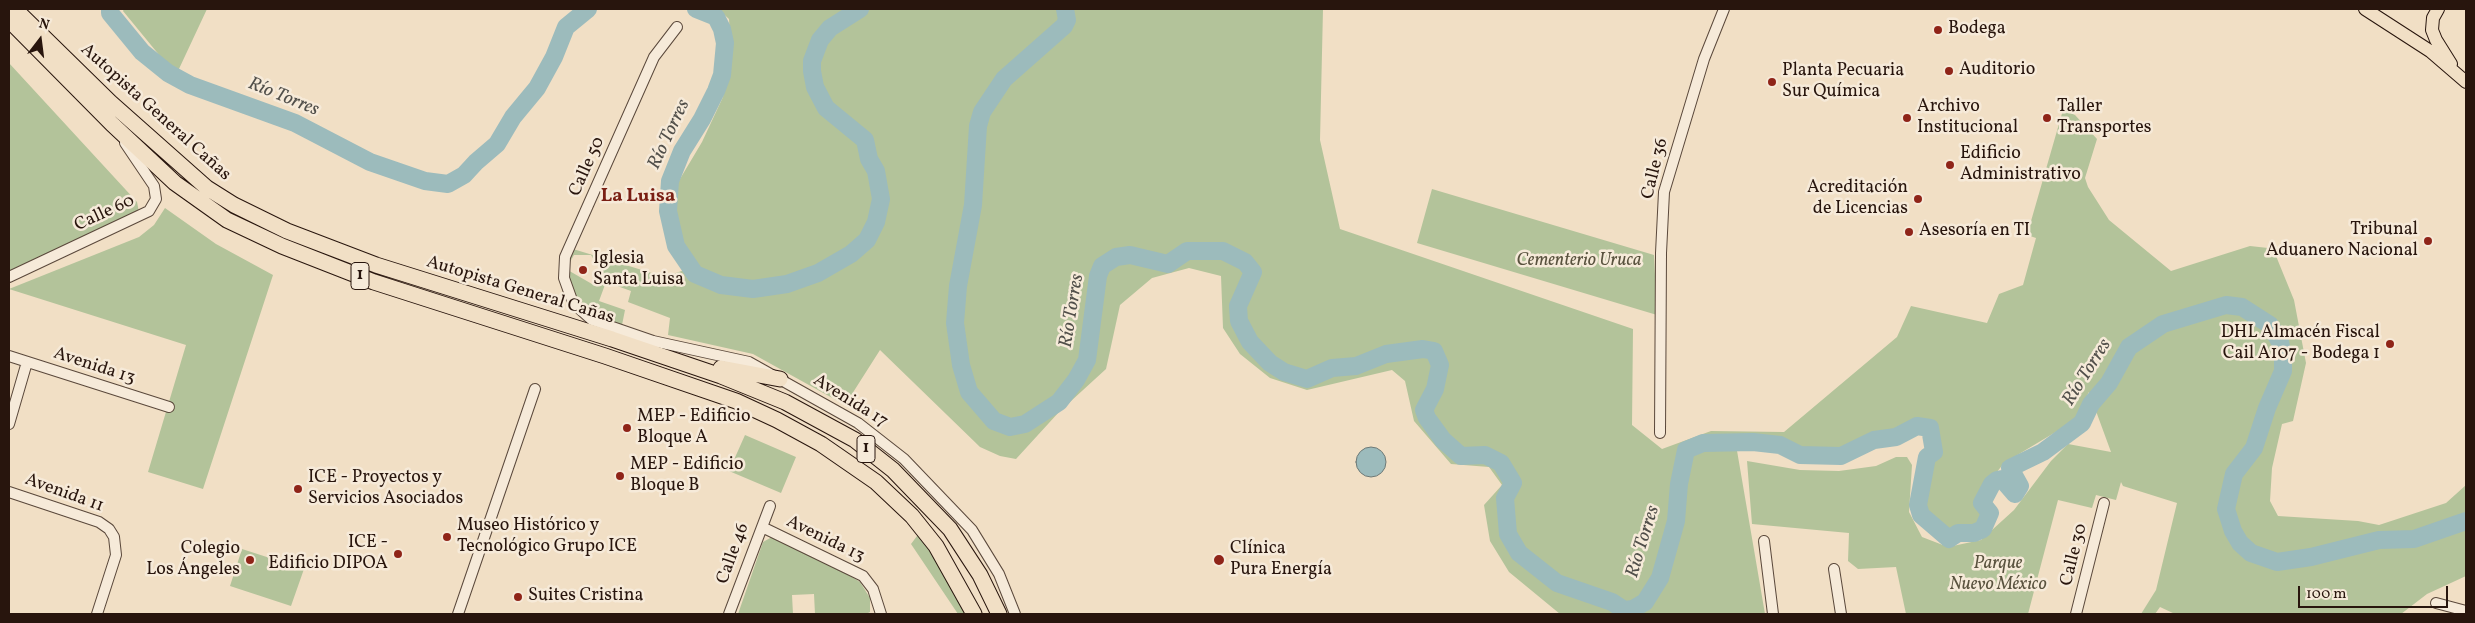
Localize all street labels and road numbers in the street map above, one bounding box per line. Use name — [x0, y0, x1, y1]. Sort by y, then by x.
street label: Autopista General Cañas — [75, 40, 235, 186]
street label: Calle 50 — [565, 134, 611, 200]
street label: Calle 36 — [1638, 136, 1674, 202]
street label: Calle 60 — [72, 191, 138, 237]
street label: Autopista General Cañas — [424, 252, 616, 330]
road number: 1 — [351, 262, 369, 290]
street label: Avenida 13 — [50, 344, 138, 390]
street label: Avenida 17 — [809, 371, 891, 433]
road number: 1 — [857, 436, 875, 462]
street label: Avenida 11 — [22, 470, 106, 518]
street label: Avenida 13 — [782, 512, 868, 568]
street label: Calle 46 — [713, 521, 755, 587]
street label: Calle 30 — [2057, 522, 2093, 588]

